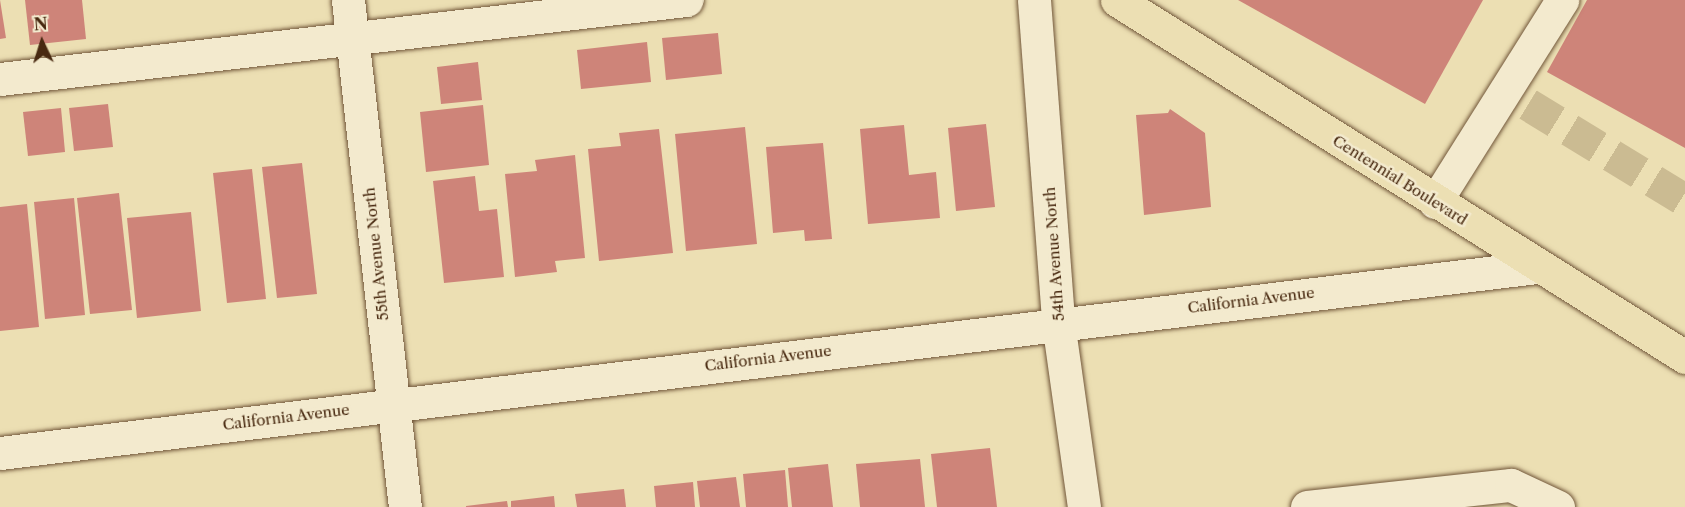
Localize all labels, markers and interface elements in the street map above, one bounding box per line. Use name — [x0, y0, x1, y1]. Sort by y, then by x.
north arrow — [12, 12, 72, 72]
text: N — [33, 14, 48, 35]
street label: Centennial Boulevard — [1329, 131, 1471, 229]
street label: 55th Avenue North — [360, 186, 392, 322]
street label: 54th Avenue North — [1040, 186, 1068, 322]
street label: California Avenue — [1186, 283, 1316, 317]
street label: California Avenue — [703, 341, 833, 375]
street label: California Avenue — [221, 400, 351, 434]

